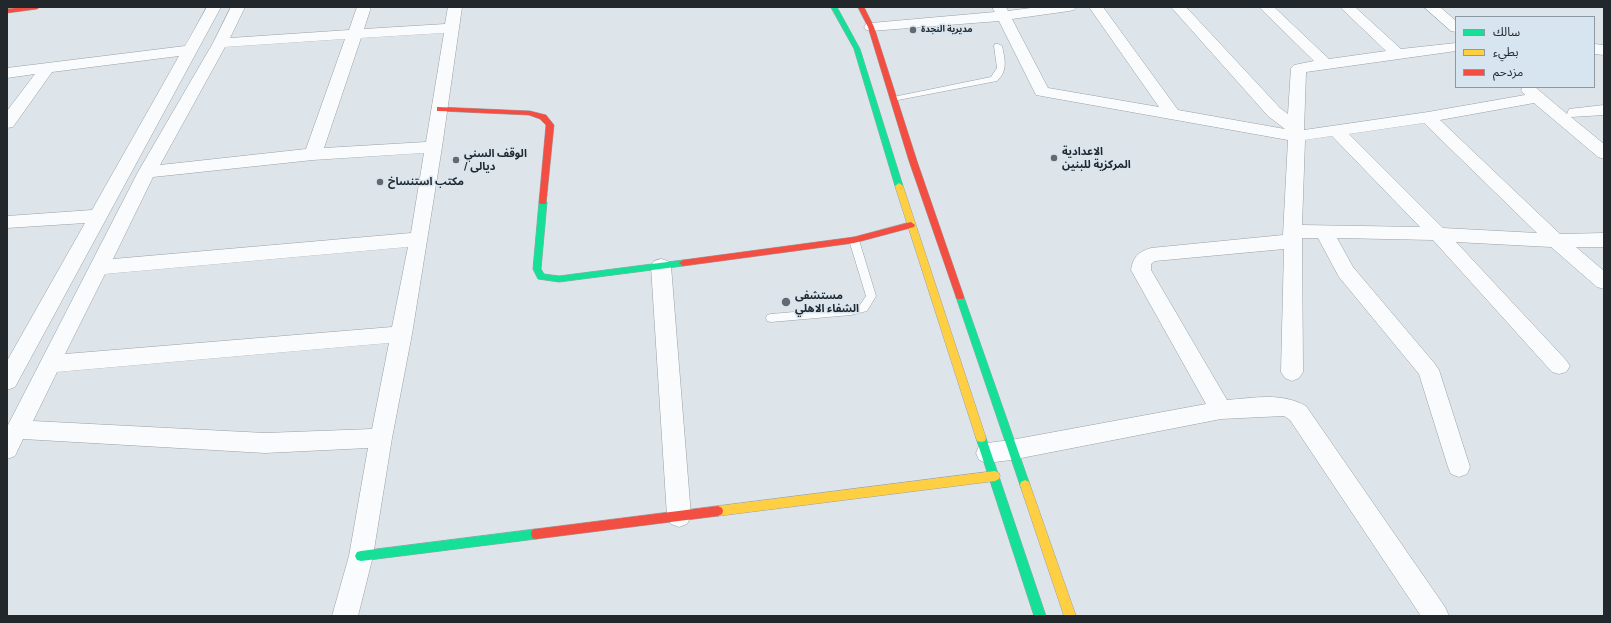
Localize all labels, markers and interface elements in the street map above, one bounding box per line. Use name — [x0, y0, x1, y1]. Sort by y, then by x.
legend — [1455, 16, 1595, 88]
marker: مديرية النجدة — [908, 25, 918, 35]
place label: مديرية النجدة — [921, 25, 973, 35]
text: سالك — [1493, 25, 1520, 39]
text: بطيء — [1493, 45, 1519, 59]
text: مزدحم — [1493, 65, 1523, 79]
place label: الاعدادية المركزية للبنين — [1062, 145, 1131, 171]
place label: الوقف السني / ديالى — [464, 147, 527, 173]
marker: الاعدادية المركزية للبنين — [1049, 153, 1059, 163]
marker: الوقف السني / ديالى — [451, 155, 461, 165]
place label: مكتب استنساخ — [388, 175, 464, 189]
marker: مكتب استنساخ — [375, 177, 385, 187]
place label: مستشفى الشفاء الاهلي — [795, 289, 859, 315]
marker: مستشفى الشفاء الاهلي — [780, 296, 792, 308]

